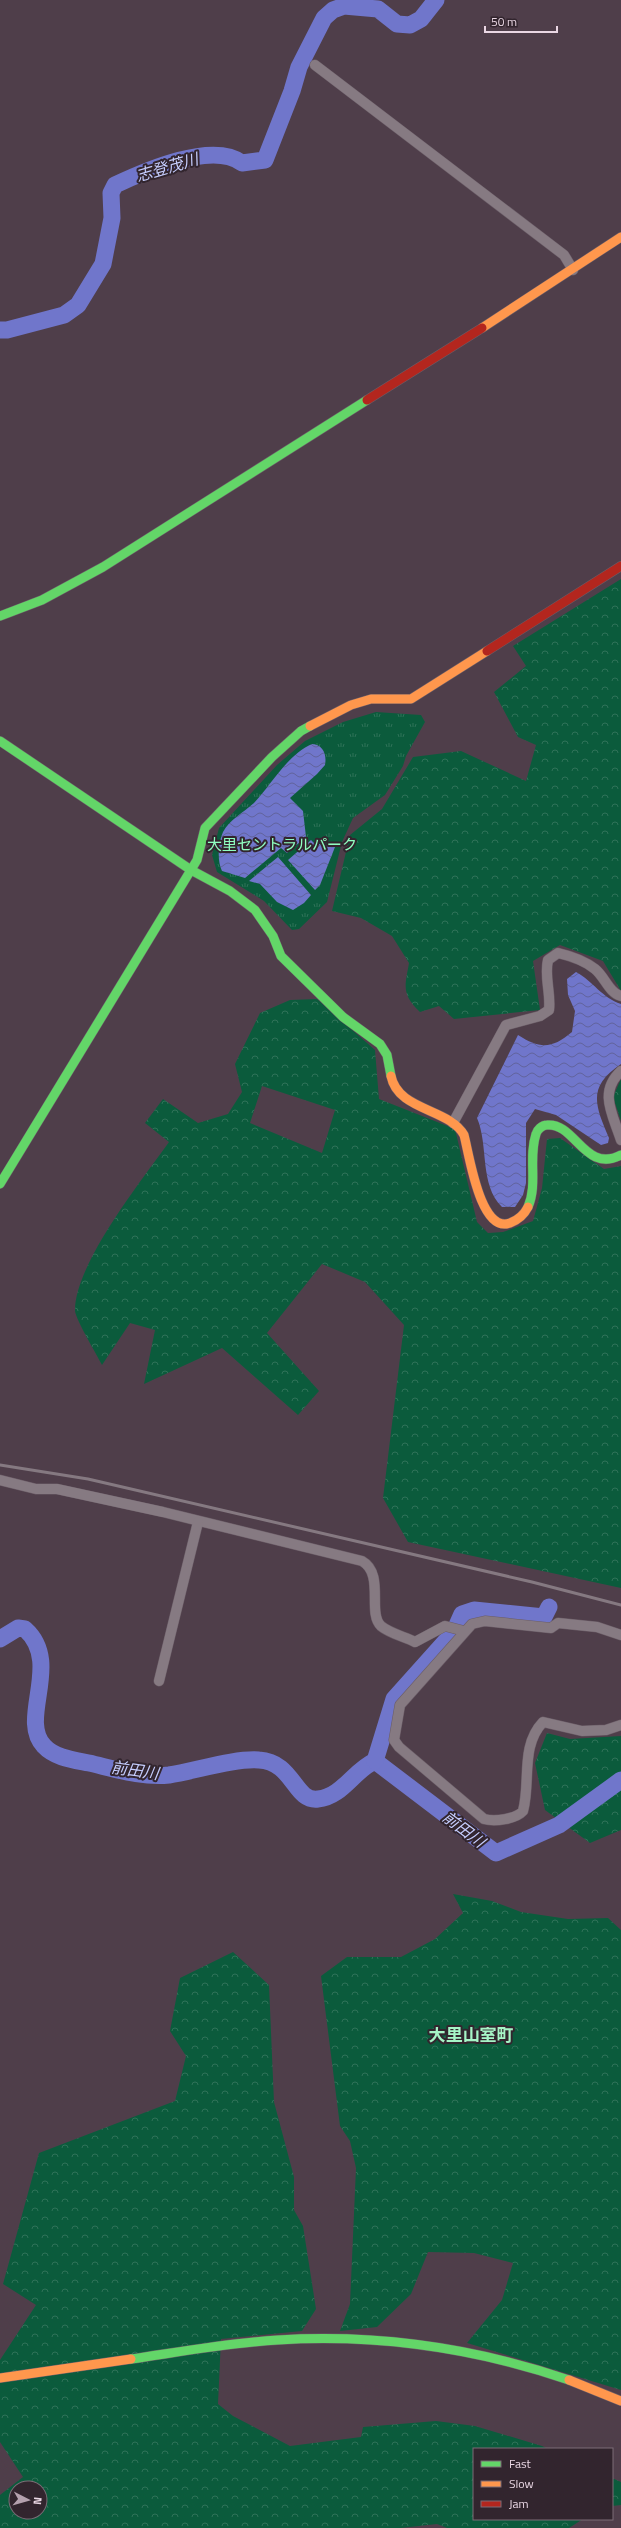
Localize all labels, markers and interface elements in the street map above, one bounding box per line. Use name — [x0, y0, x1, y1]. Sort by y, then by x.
scale bar — [485, 8, 557, 34]
text: 50 m — [491, 12, 517, 31]
water label: 志登茂川 — [133, 146, 203, 187]
park label: 大里セントラルパーク — [207, 833, 357, 856]
water label: 前田川 — [110, 1755, 162, 1786]
water label: 前田川 — [438, 1805, 492, 1854]
district label: 大里山室町 — [429, 2022, 514, 2048]
legend — [473, 2448, 613, 2520]
text: Fast — [509, 2454, 532, 2473]
text: Slow — [509, 2474, 534, 2493]
north arrow — [8, 2480, 48, 2520]
text: Jam — [509, 2494, 529, 2513]
text: N — [30, 2496, 46, 2506]

